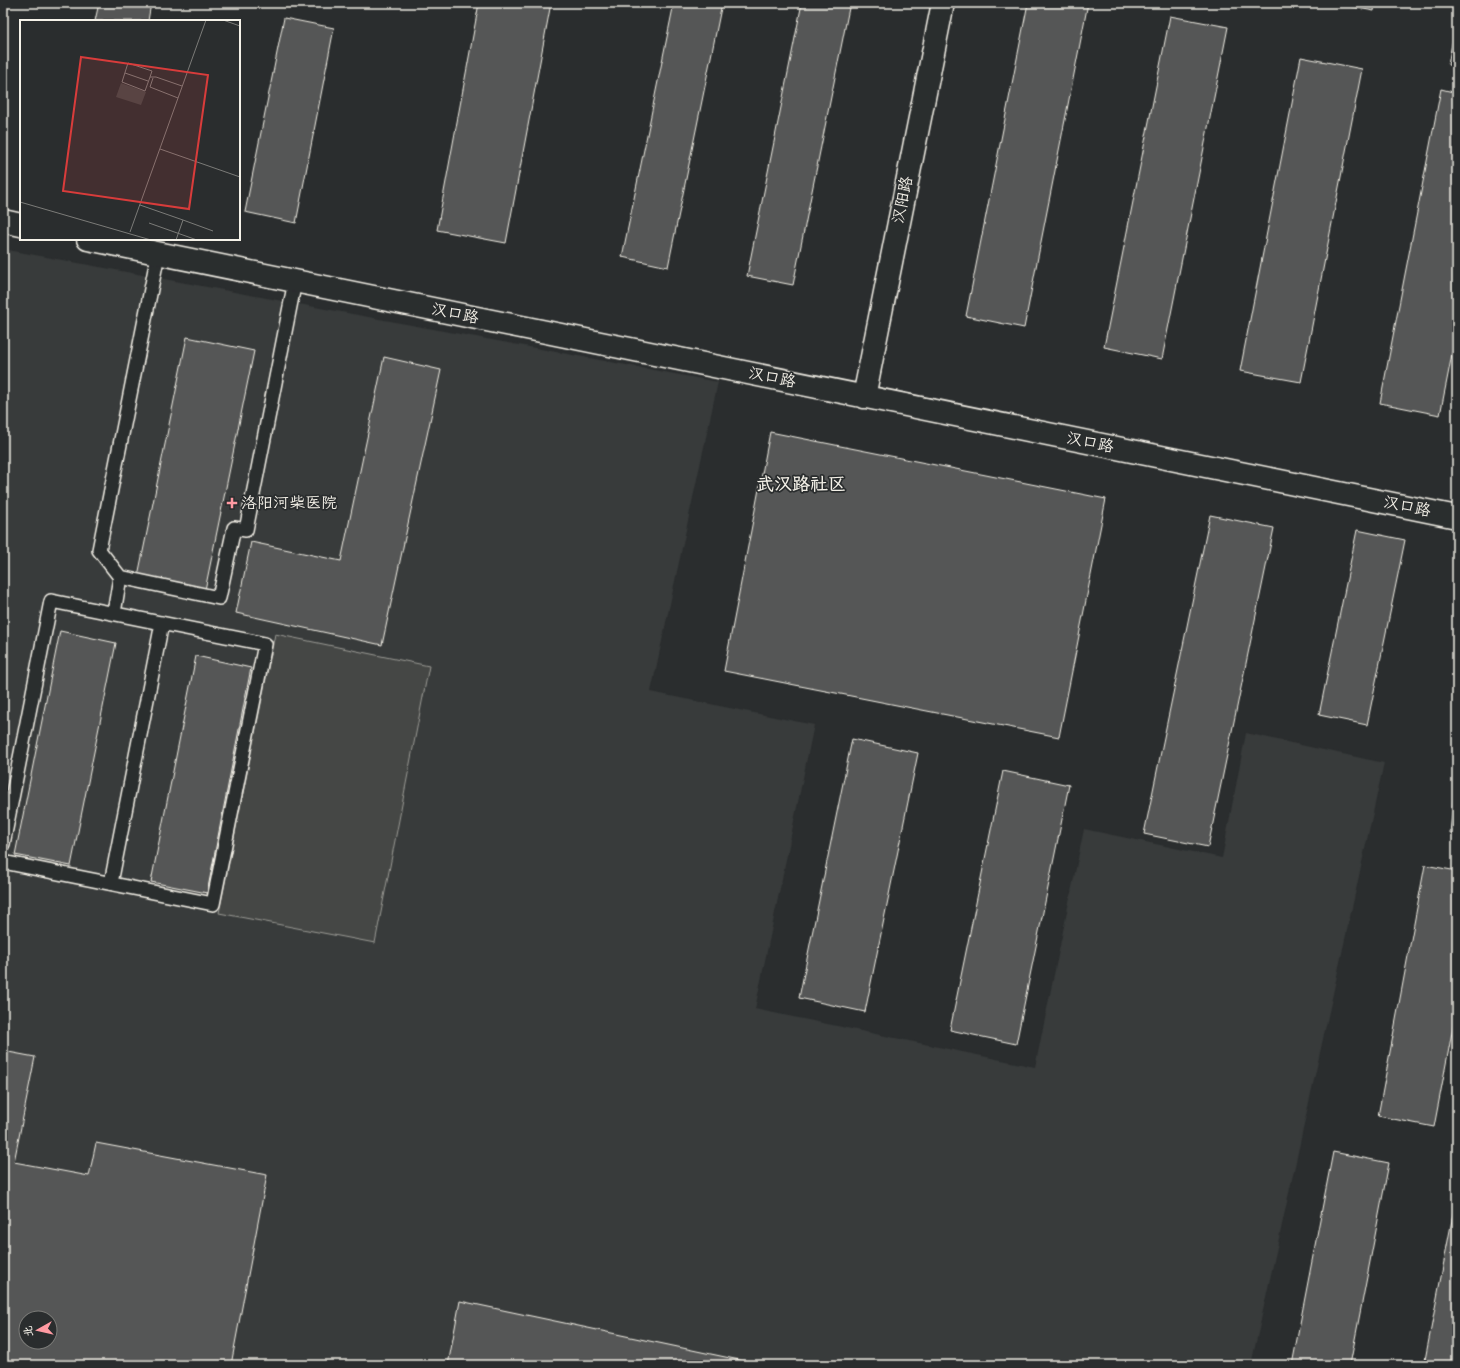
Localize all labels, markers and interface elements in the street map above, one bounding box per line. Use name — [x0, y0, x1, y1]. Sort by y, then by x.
inset map — [20, 20, 240, 240]
street label: 汉阳路 — [888, 174, 918, 226]
street label: 汉口路 — [429, 299, 481, 329]
street label: 汉口路 — [746, 363, 798, 393]
street label: 汉口路 — [1064, 428, 1116, 458]
district label: 武汉路社区 — [756, 473, 846, 497]
street label: 汉口路 — [1381, 492, 1433, 522]
place label: 洛阳河柴医院 — [241, 493, 337, 514]
marker: 洛阳河柴医院 — [226, 497, 238, 509]
north arrow — [18, 1310, 58, 1350]
text: 北 — [21, 1325, 37, 1338]

